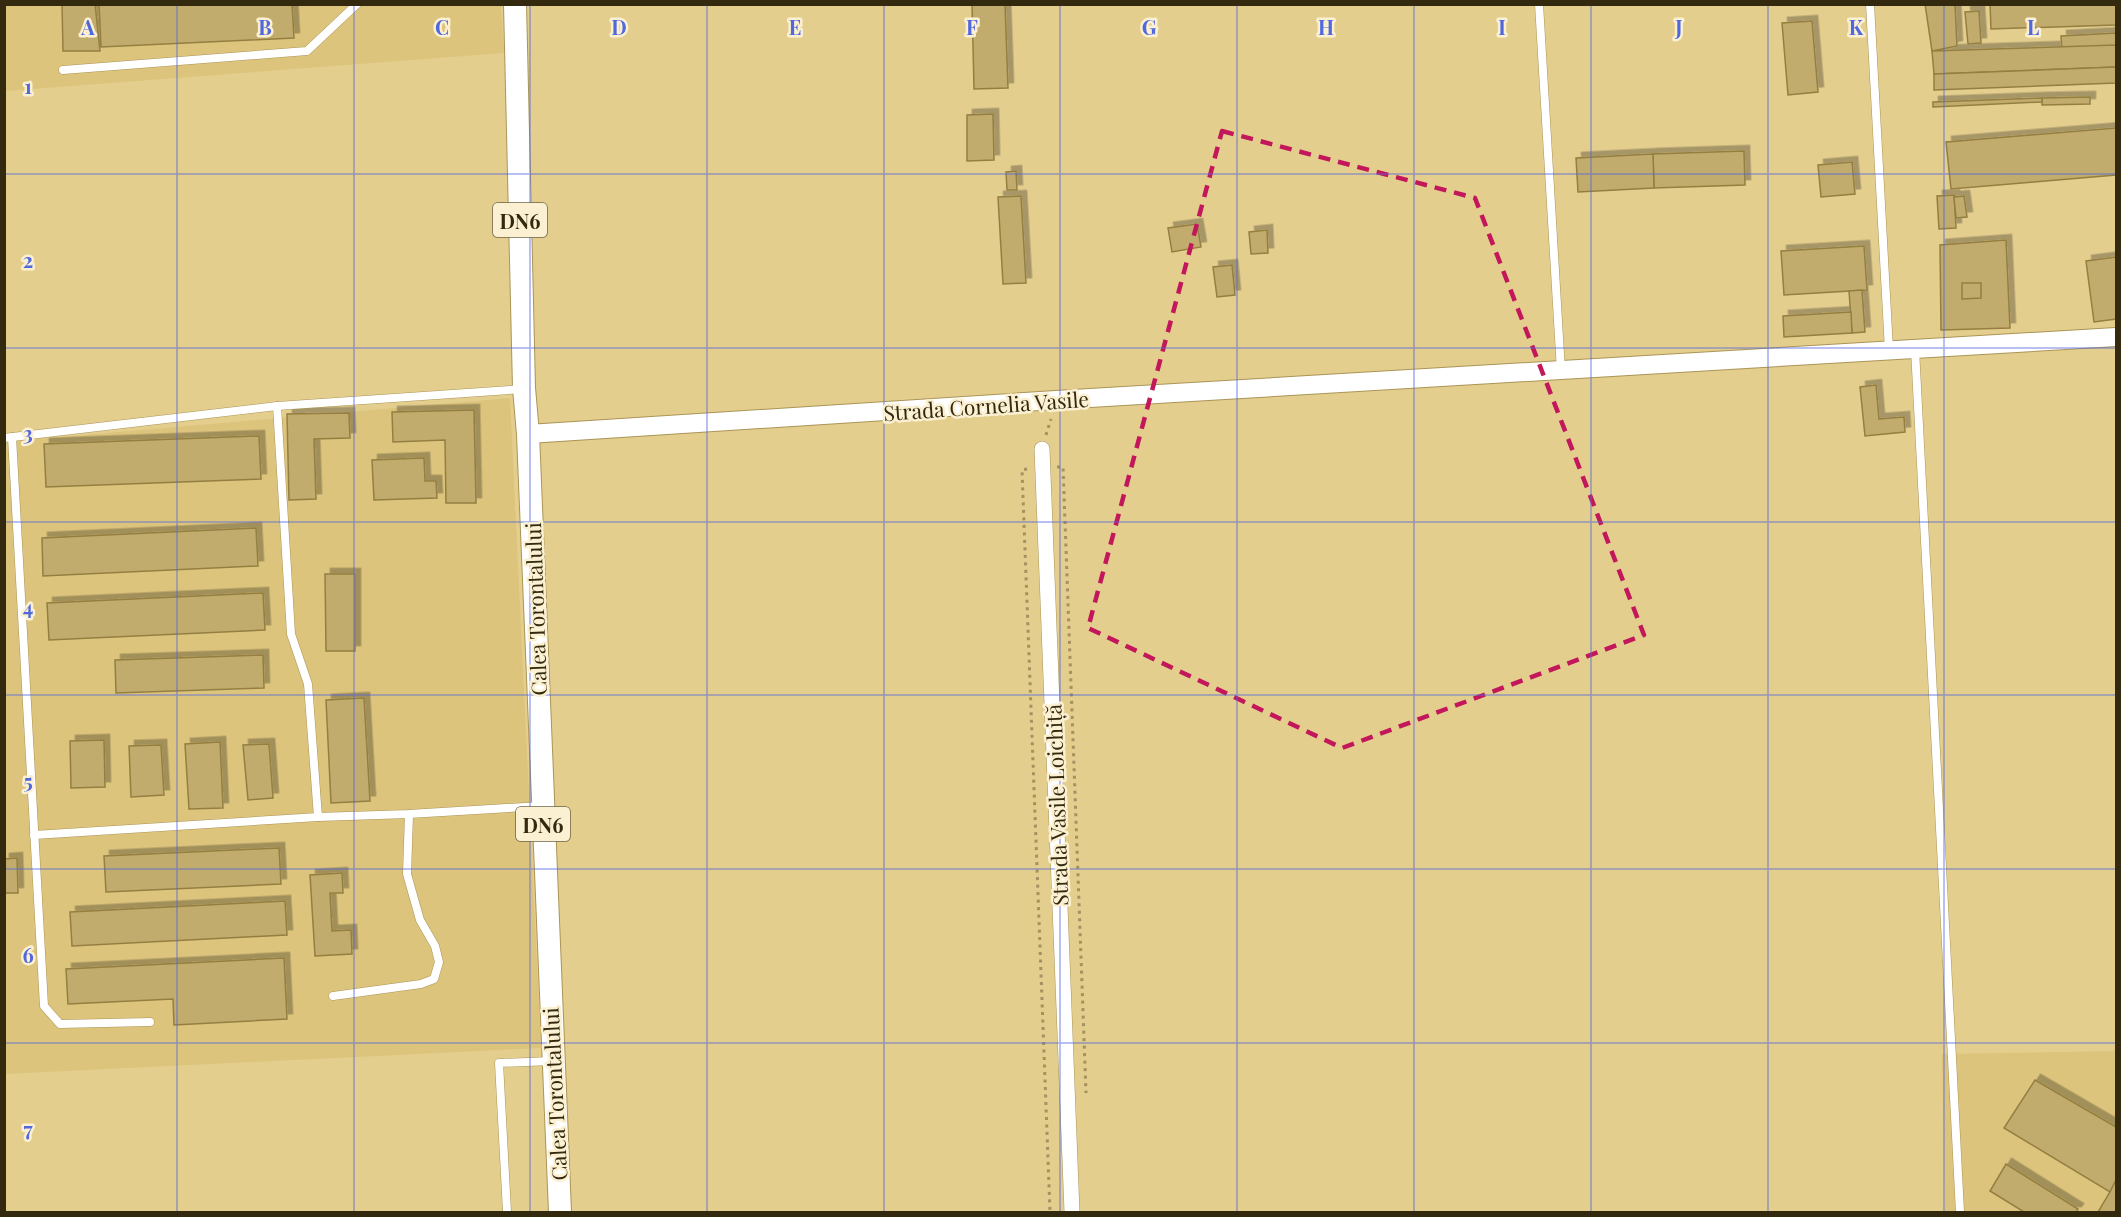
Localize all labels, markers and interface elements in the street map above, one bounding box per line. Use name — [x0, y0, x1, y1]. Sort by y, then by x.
text: A — [80, 13, 95, 40]
text: B — [258, 13, 272, 40]
text: C — [435, 13, 449, 40]
text: D — [611, 13, 627, 40]
text: E — [789, 13, 801, 40]
text: F — [966, 13, 978, 40]
text: G — [1142, 13, 1157, 40]
text: H — [1318, 13, 1334, 40]
text: I — [1498, 13, 1506, 40]
text: J — [1674, 13, 1683, 40]
text: K — [1849, 13, 1864, 40]
text: L — [2027, 13, 2039, 40]
text: 1 — [24, 72, 32, 99]
road number: DN6 — [493, 203, 547, 237]
text: 2 — [23, 246, 33, 273]
street label: Strada Cornelia Vasile — [882, 384, 1090, 426]
text: 3 — [23, 419, 33, 446]
street label: Calea Torontalului — [518, 522, 552, 696]
text: 4 — [23, 593, 33, 620]
street label: Strada Vasile Loichiță — [1038, 703, 1075, 906]
text: 5 — [23, 767, 33, 794]
road number: DN6 — [516, 807, 570, 841]
text: 6 — [22, 941, 34, 968]
street label: Calea Torontalului — [535, 1007, 573, 1181]
text: 7 — [23, 1115, 33, 1142]

